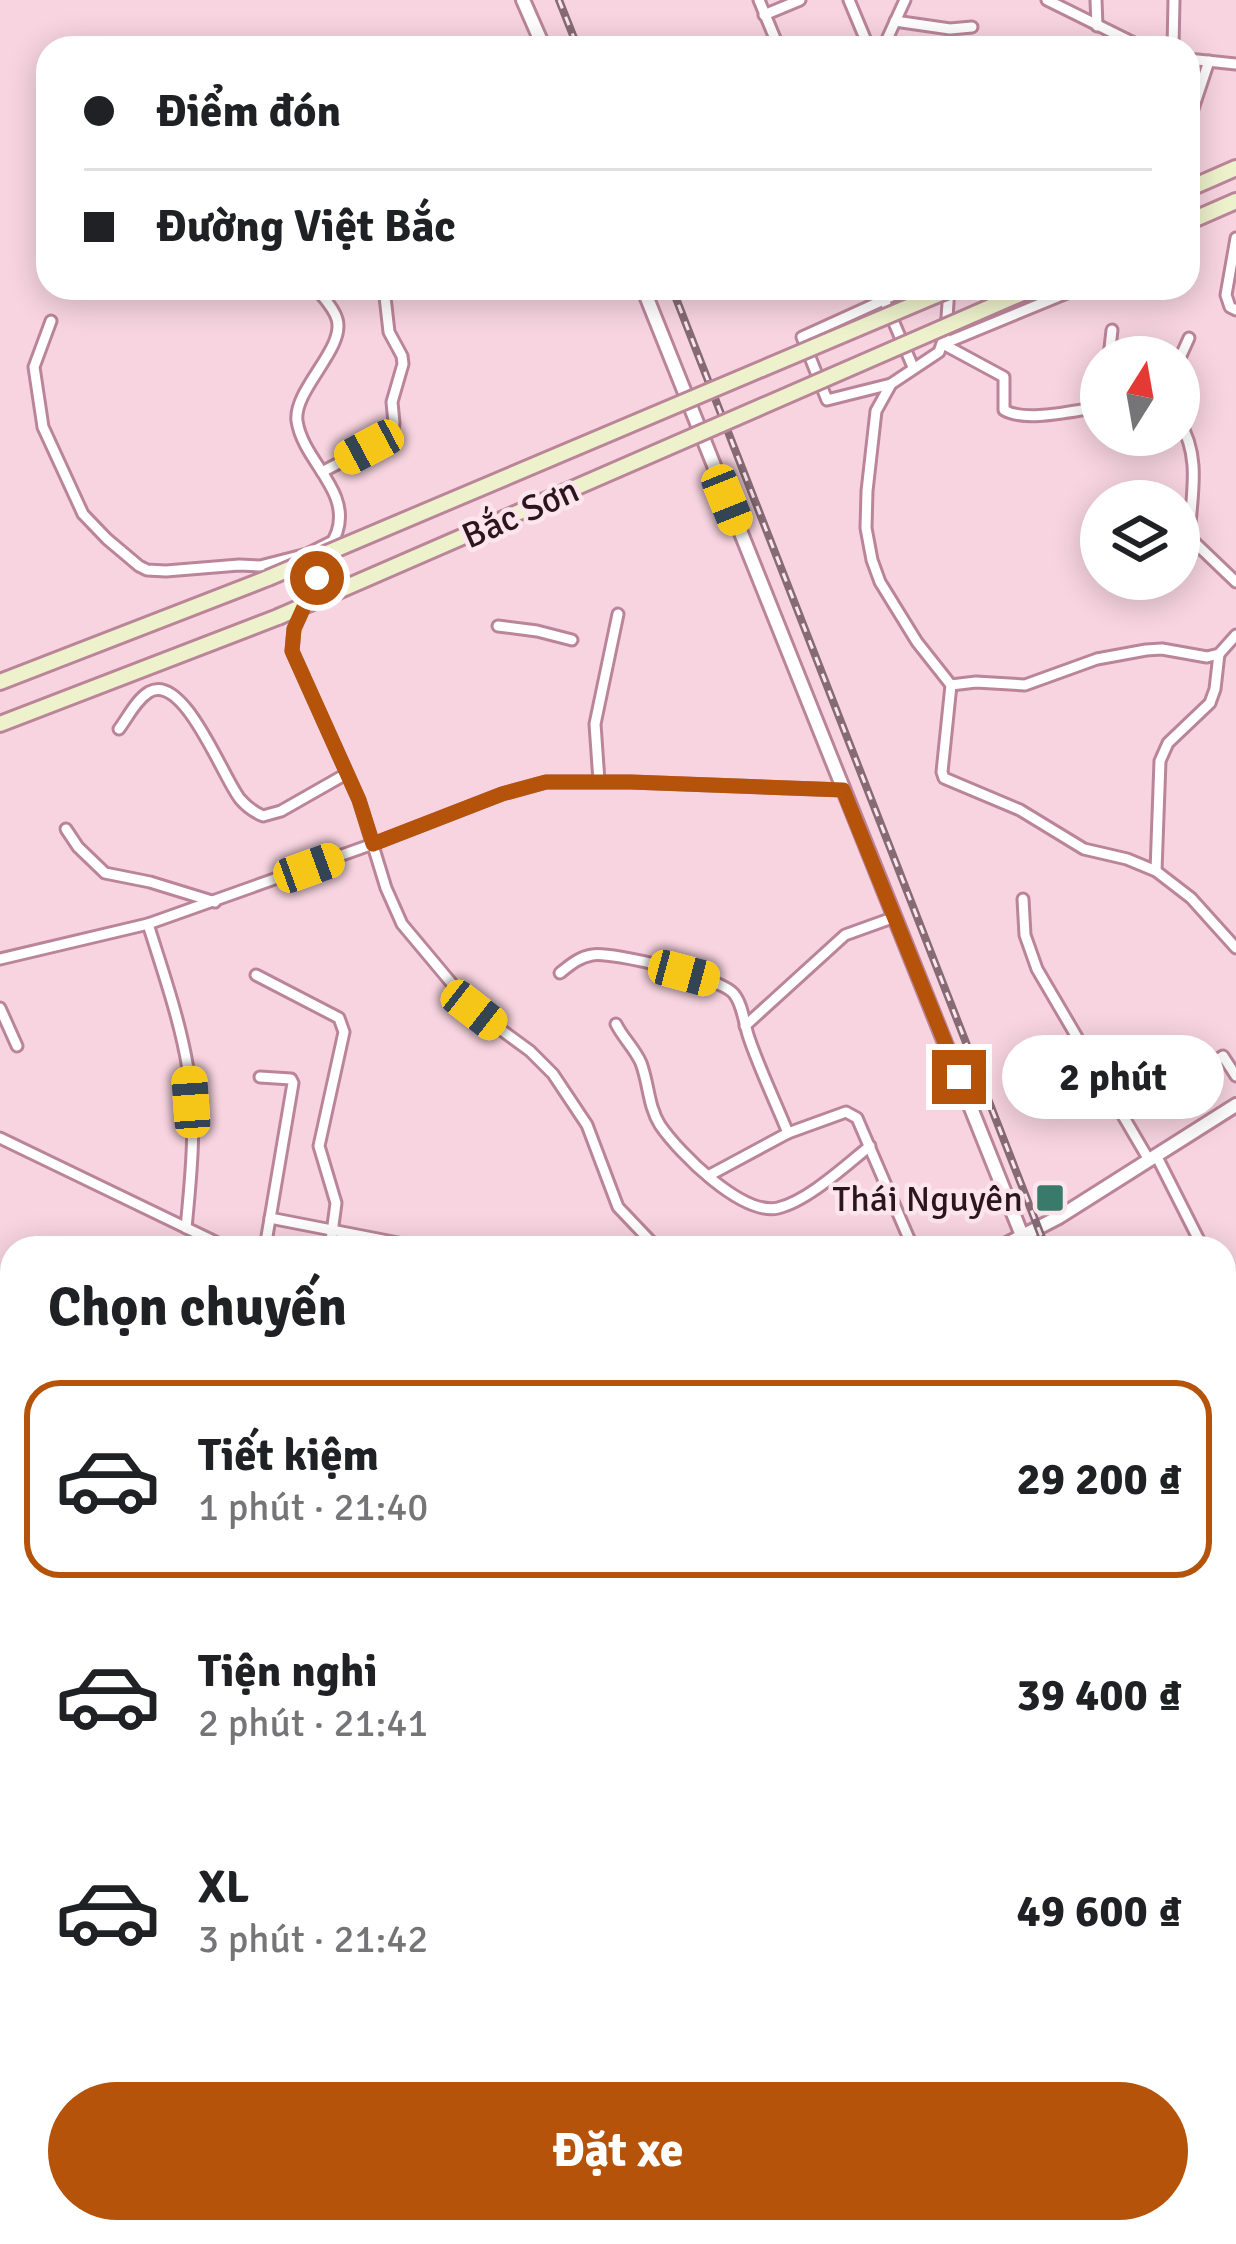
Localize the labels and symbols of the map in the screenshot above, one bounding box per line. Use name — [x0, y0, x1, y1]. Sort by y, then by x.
north arrow — [1080, 336, 1200, 456]
car — [329, 414, 409, 480]
car — [697, 460, 757, 540]
street label: Bắc Sơn — [455, 468, 586, 559]
route start — [290, 551, 344, 605]
car — [269, 839, 349, 897]
car — [645, 946, 723, 1000]
car — [435, 974, 513, 1046]
callout: 2 phút — [1001, 1035, 1223, 1119]
route end — [932, 1050, 986, 1104]
car — [171, 1065, 211, 1139]
place label: Thái Nguyên — [832, 1177, 1023, 1222]
marker: Thái Nguyên — [1034, 1182, 1066, 1214]

